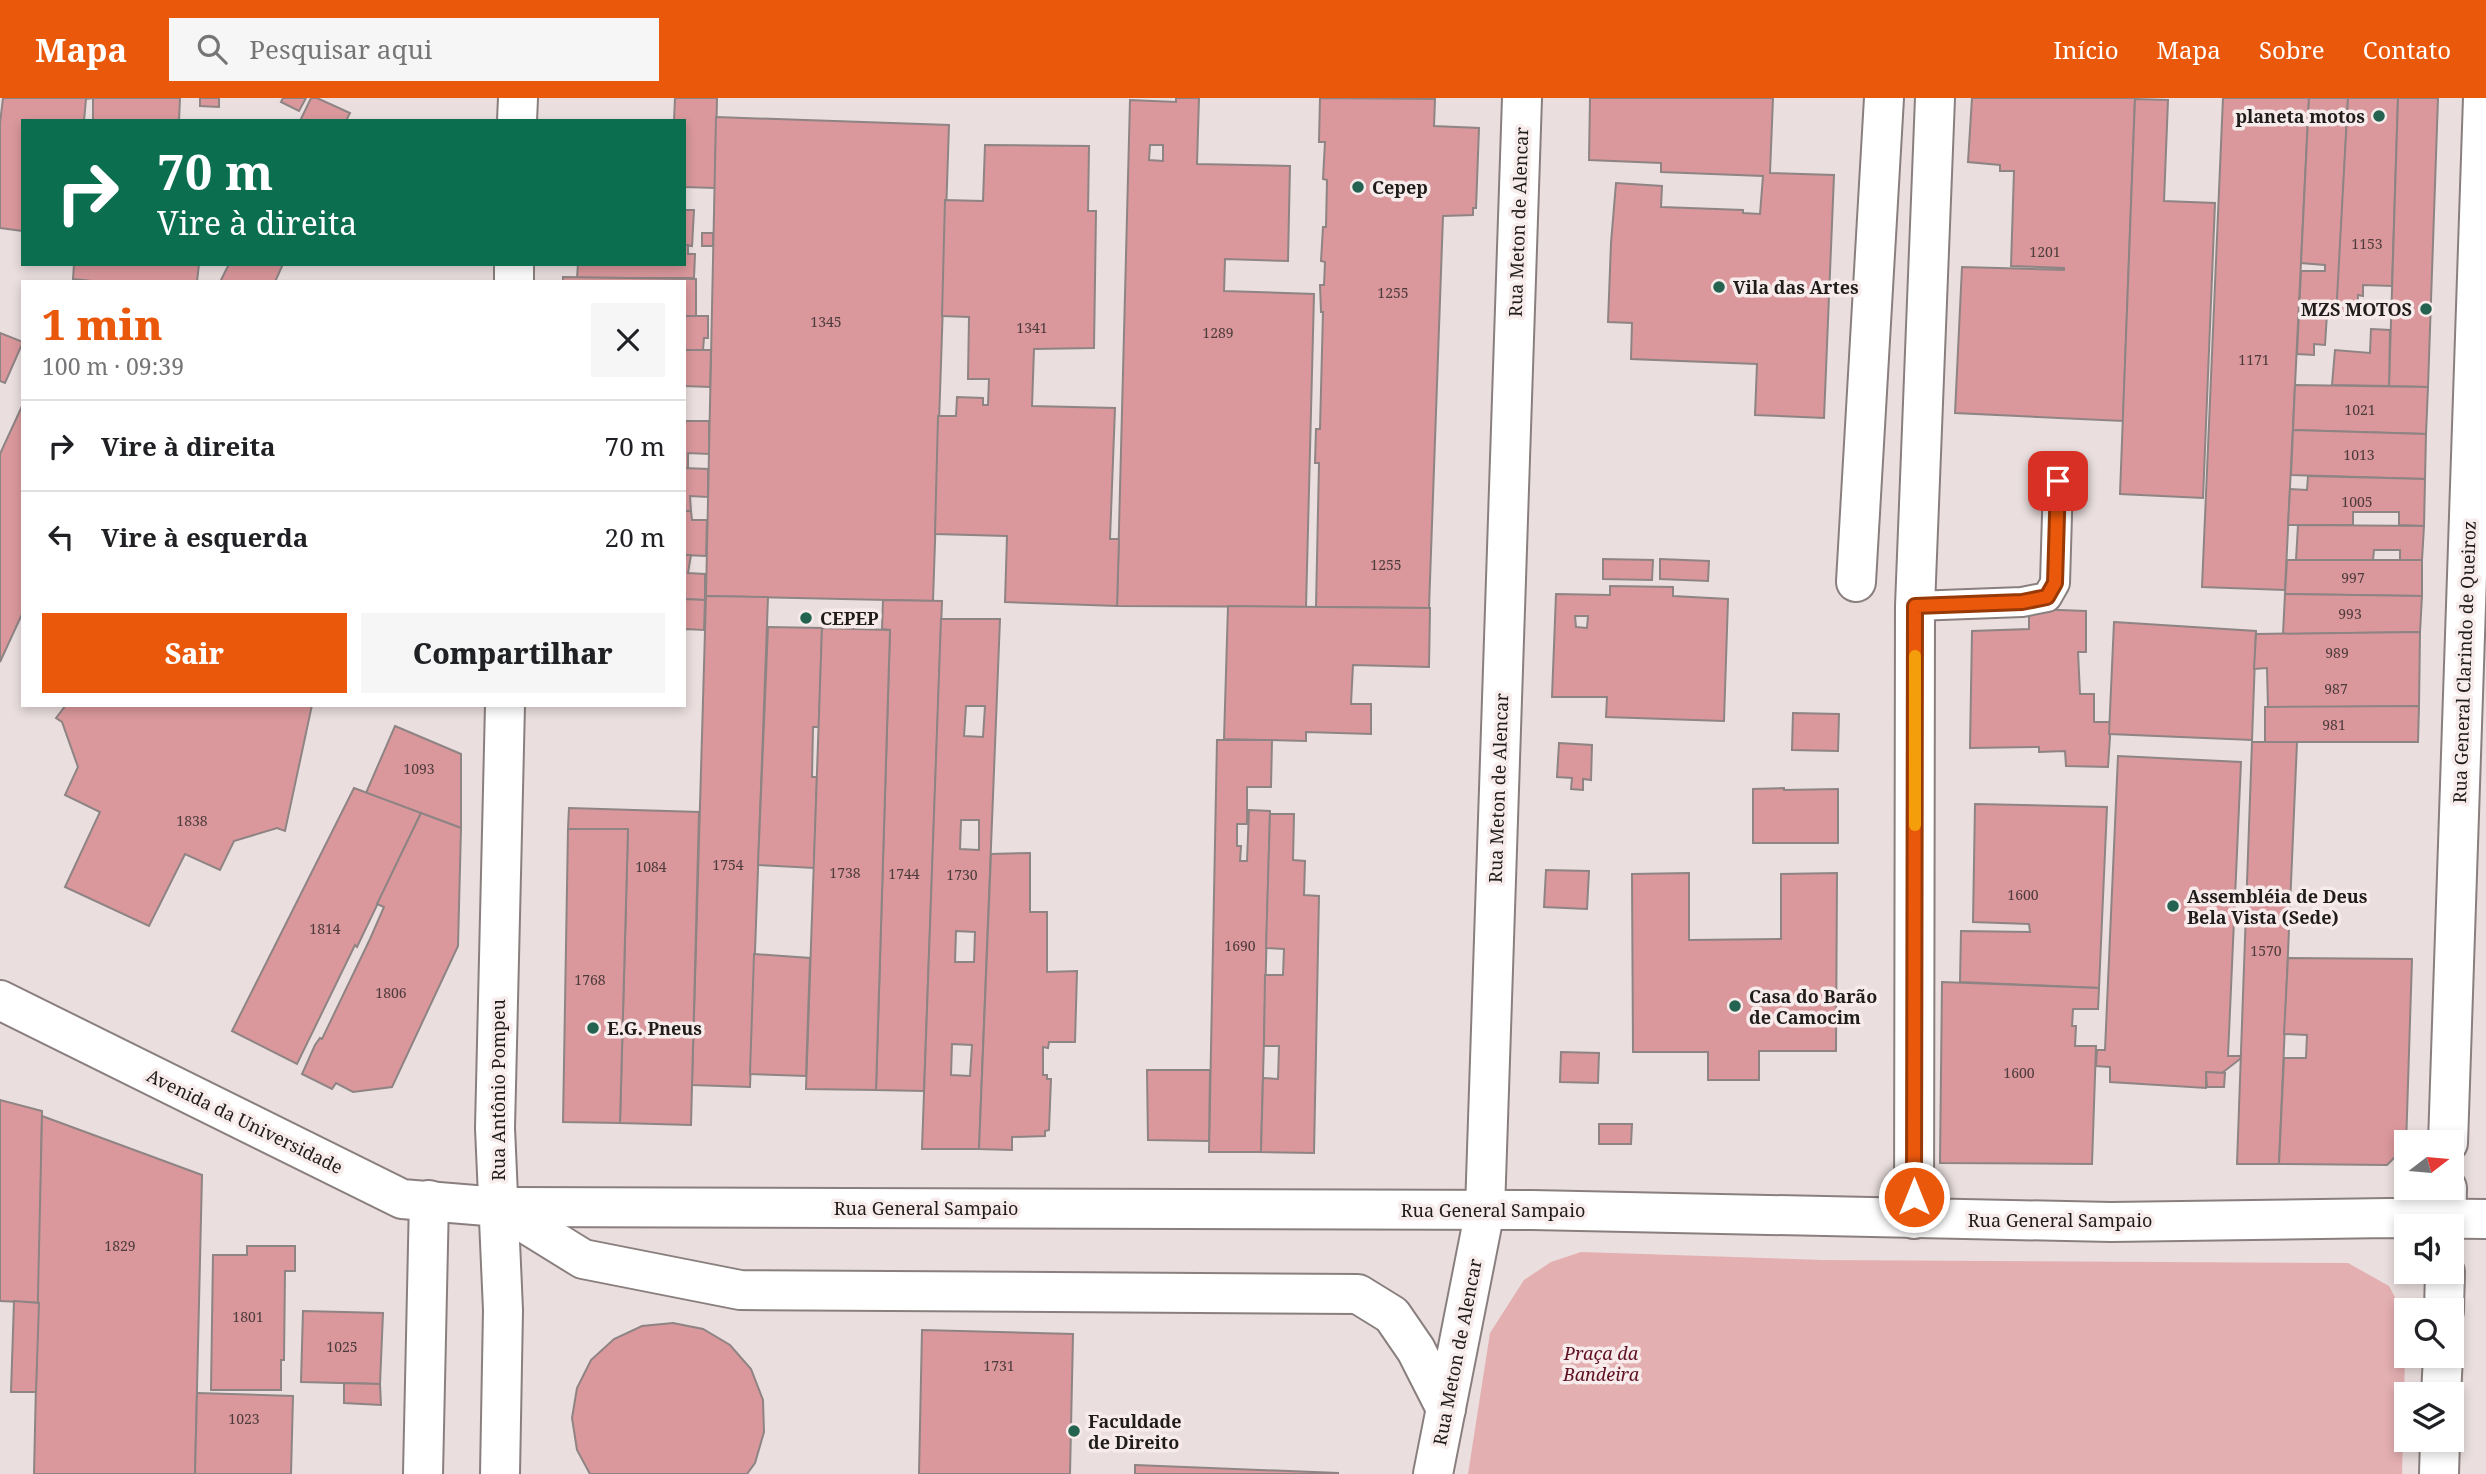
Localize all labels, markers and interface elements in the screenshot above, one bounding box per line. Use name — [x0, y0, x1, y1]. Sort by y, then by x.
search box — [169, 18, 659, 81]
text: Mapa — [35, 27, 127, 72]
icon: search — [193, 30, 231, 68]
text: Pesquisar aqui — [249, 31, 432, 67]
text: Início — [2053, 33, 2119, 66]
text: Mapa — [2157, 33, 2221, 66]
text: Sobre — [2259, 33, 2325, 66]
text: Contato — [2363, 33, 2451, 66]
place label: planeta motos — [2235, 104, 2365, 128]
marker: planeta motos — [2371, 108, 2387, 124]
street label: Rua Meton de Alencar — [1503, 126, 1533, 317]
text: 70 m — [157, 138, 273, 204]
icon: right — [42, 147, 133, 238]
place label: Cepep — [1372, 175, 1428, 199]
marker: Cepep — [1350, 179, 1366, 195]
text: Vire à direita — [157, 201, 357, 244]
house number: 1153 — [2351, 234, 2383, 253]
house number: 1201 — [2029, 242, 2061, 261]
place label: Vila das Artes — [1733, 275, 1859, 299]
marker: Vila das Artes — [1711, 279, 1727, 295]
house number: 1255 — [1377, 283, 1409, 302]
text: 1 min — [42, 295, 163, 352]
place label: MZS MOTOS — [2301, 297, 2412, 321]
marker: MZS MOTOS — [2418, 301, 2434, 317]
button: close — [591, 303, 665, 377]
house number: 1345 — [810, 312, 842, 331]
house number: 1341 — [1016, 318, 1048, 337]
house number: 1289 — [1202, 323, 1234, 342]
text: 100 m · 09:39 — [42, 350, 184, 382]
house number: 1171 — [2238, 350, 2270, 369]
house number: 1021 — [2344, 400, 2376, 419]
icon: right — [42, 427, 80, 465]
text: Vire à direita — [101, 428, 276, 464]
text: 70 m — [605, 428, 665, 464]
house number: 1013 — [2343, 445, 2375, 464]
pin — [2028, 451, 2088, 511]
icon: arrive — [2039, 462, 2077, 500]
house number: 1005 — [2341, 492, 2373, 511]
icon: left — [42, 518, 80, 556]
text: Vire à esquerda — [101, 519, 308, 555]
text: 20 m — [605, 519, 665, 555]
street label: Rua General Clarindo de Queiroz — [2447, 520, 2481, 804]
house number: 1255 — [1370, 555, 1402, 574]
house number: 997 — [2341, 568, 2365, 587]
house number: 993 — [2338, 604, 2362, 623]
place label: CEPEP — [820, 606, 879, 630]
marker: CEPEP — [798, 610, 814, 626]
button: Sair — [42, 613, 347, 693]
button: Compartilhar — [361, 613, 665, 693]
house number: 989 — [2325, 643, 2349, 662]
house number: 987 — [2324, 679, 2348, 698]
street label: Rua Meton de Alencar — [1483, 692, 1513, 883]
house number: 981 — [2322, 715, 2346, 734]
house number: 1093 — [403, 759, 435, 778]
house number: 1838 — [176, 811, 208, 830]
house number: 1754 — [712, 855, 744, 874]
house number: 1084 — [635, 857, 667, 876]
house number: 1738 — [829, 863, 861, 882]
house number: 1744 — [888, 864, 920, 883]
house number: 1730 — [946, 865, 978, 884]
place label: Assembléia de Deus Bela Vista (Sede) — [2187, 884, 2368, 929]
house number: 1600 — [2007, 885, 2039, 904]
marker: Assembléia de Deus Bela Vista (Sede) — [2165, 898, 2181, 914]
house number: 1814 — [309, 919, 341, 938]
house number: 1690 — [1224, 936, 1256, 955]
house number: 1570 — [2250, 941, 2282, 960]
house number: 1768 — [574, 970, 606, 989]
house number: 1806 — [375, 983, 407, 1002]
place label: Casa do Barão de Camocim — [1749, 984, 1877, 1029]
street label: Rua Antônio Pompeu — [486, 998, 510, 1181]
marker: Casa do Barão de Camocim — [1727, 998, 1743, 1014]
place label: E.G. Pneus — [607, 1016, 702, 1040]
marker: E.G. Pneus — [585, 1020, 601, 1036]
street label: Avenida da Universidade — [143, 1063, 347, 1179]
house number: 1600 — [2003, 1063, 2035, 1082]
north arrow — [2394, 1130, 2464, 1200]
map controls — [2394, 1130, 2464, 1452]
position arrow — [1877, 1160, 1951, 1234]
street label: Rua General Sampaio — [834, 1196, 1018, 1220]
street label: Rua General Sampaio — [1401, 1198, 1585, 1222]
street label: Rua General Sampaio — [1968, 1208, 2152, 1232]
button: sound — [2394, 1214, 2464, 1284]
house number: 1829 — [104, 1236, 136, 1255]
street label: Rua Meton de Alencar — [1427, 1256, 1487, 1448]
button: search — [2394, 1298, 2464, 1368]
house number: 1801 — [232, 1307, 264, 1326]
house number: 1025 — [326, 1337, 358, 1356]
park label: Praça da Bandeira — [1562, 1341, 1640, 1386]
house number: 1731 — [983, 1356, 1015, 1375]
button: layers — [2394, 1382, 2464, 1452]
house number: 1023 — [228, 1409, 260, 1428]
place label: Faculdade de Direito — [1088, 1409, 1182, 1454]
marker: Faculdade de Direito — [1066, 1423, 1082, 1439]

